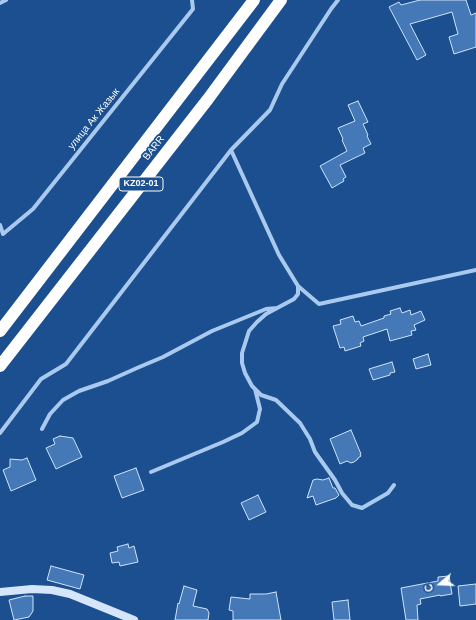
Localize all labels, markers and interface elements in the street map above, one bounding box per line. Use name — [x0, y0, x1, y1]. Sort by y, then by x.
street label: улица Ак Жазык — [66, 86, 122, 152]
street label: BARR — [141, 133, 167, 163]
road number: KZ02-01 — [119, 177, 163, 191]
north arrow — [420, 564, 460, 604]
text: С — [422, 582, 436, 594]

